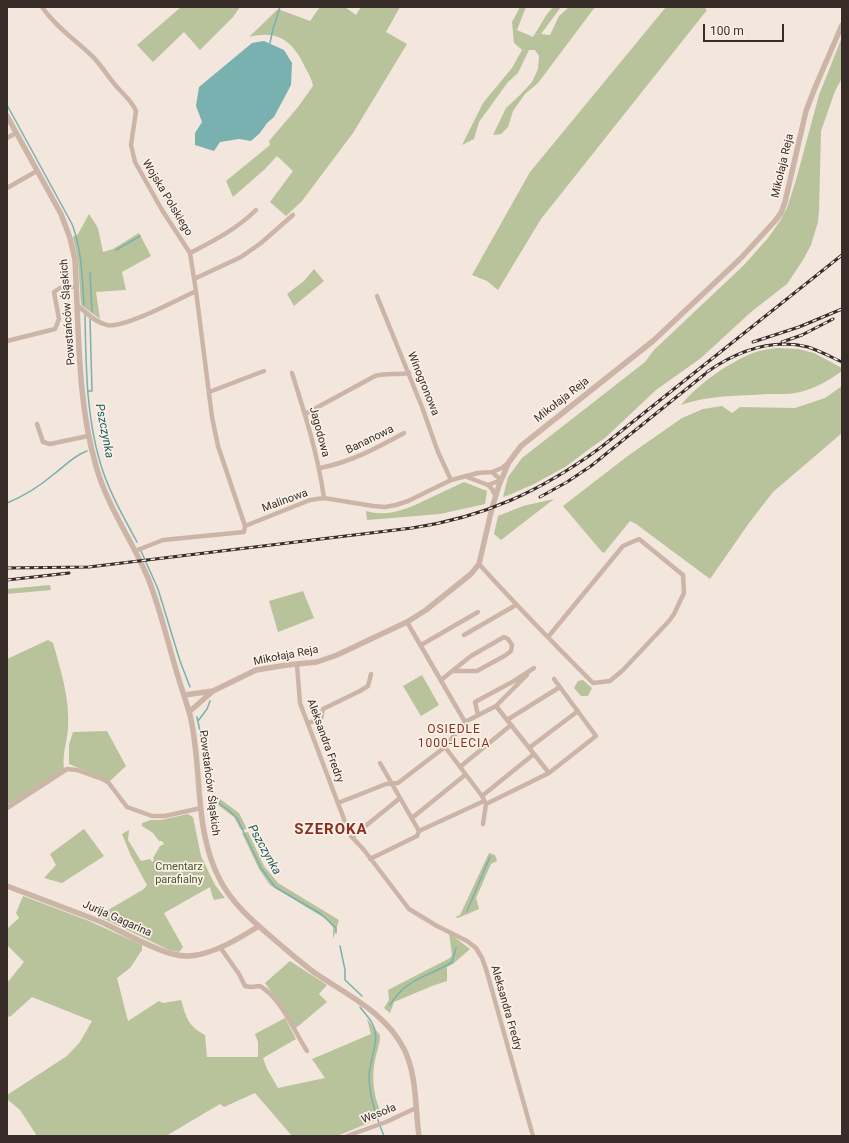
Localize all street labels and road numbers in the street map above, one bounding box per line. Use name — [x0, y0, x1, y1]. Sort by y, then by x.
street label: Mikołaja Reja — [769, 133, 797, 199]
street label: Wojska Polskiego — [139, 158, 195, 238]
street label: Powstańców Śląskich — [58, 258, 78, 366]
street label: Winogronowa — [404, 350, 442, 418]
street label: Mikołaja Reja — [532, 375, 592, 425]
street label: Jagodowa — [306, 406, 332, 458]
street label: Bananowa — [344, 423, 396, 457]
street label: Malinowa — [260, 487, 310, 515]
street label: Mikołaja Reja — [253, 643, 319, 669]
street label: Aleksandra Fredry — [304, 697, 346, 785]
street label: Powstańców Śląskich — [196, 729, 222, 837]
street label: Jurija Gagarina — [81, 898, 153, 940]
street label: Aleksandra Fredry — [488, 964, 524, 1052]
street label: Wesoła — [360, 1101, 398, 1127]

